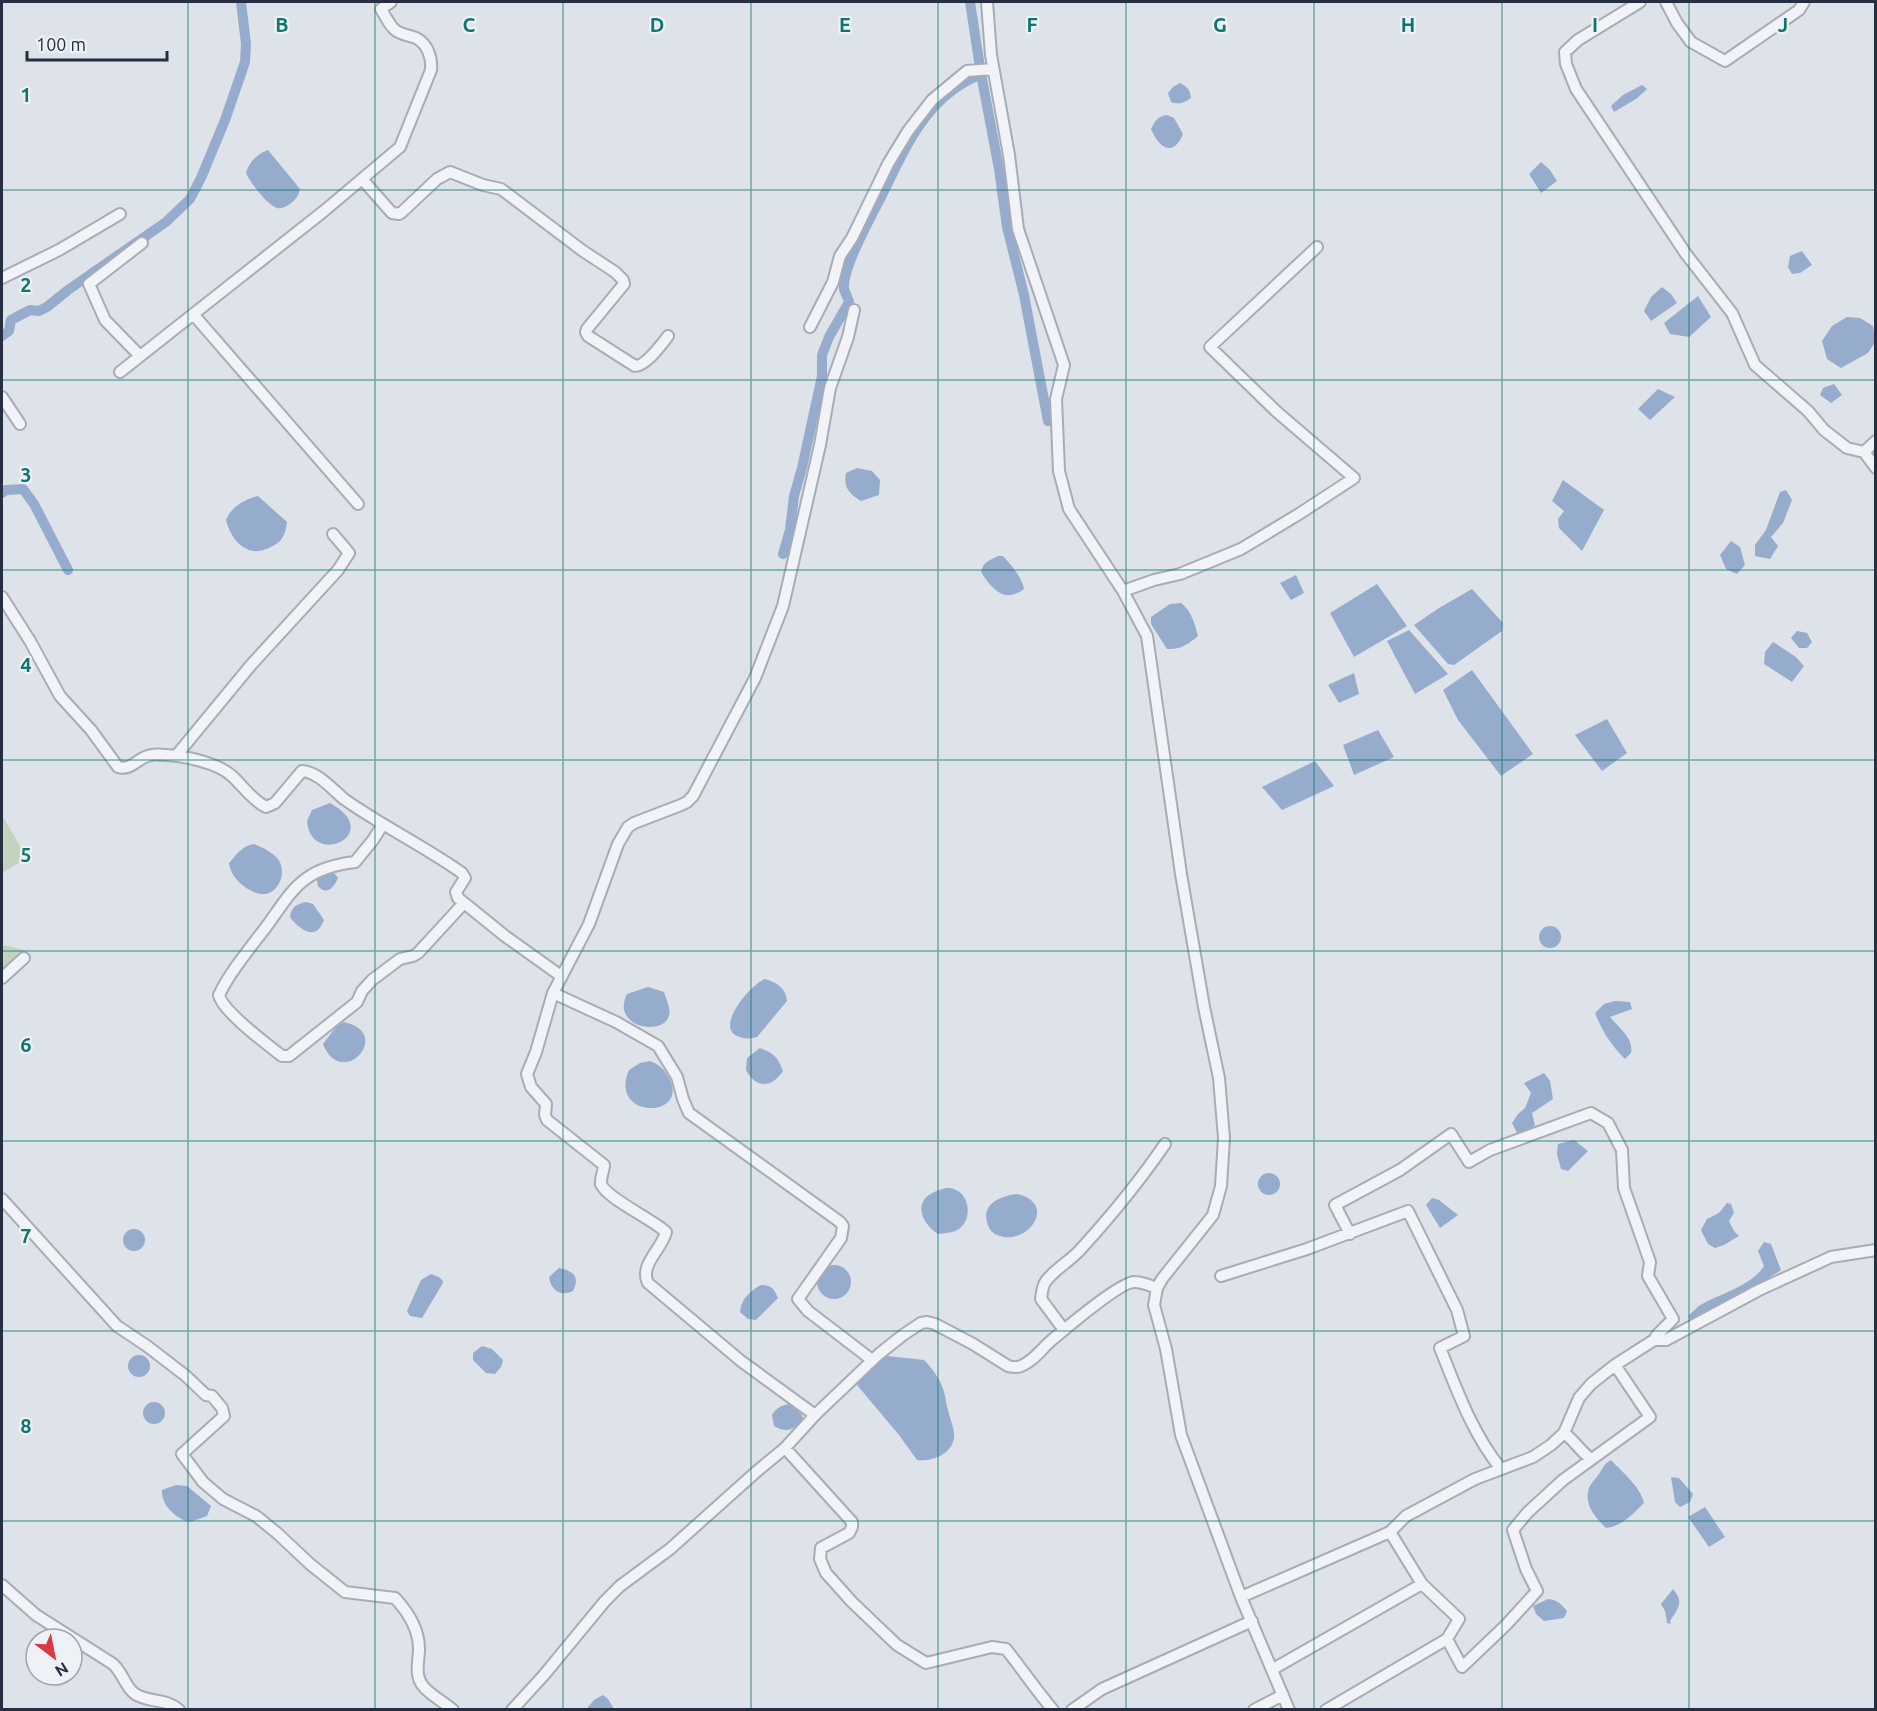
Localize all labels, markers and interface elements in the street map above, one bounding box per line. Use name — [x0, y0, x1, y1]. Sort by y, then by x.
text: B — [275, 13, 289, 36]
text: C — [463, 13, 476, 36]
text: D — [650, 13, 664, 36]
text: E — [839, 13, 851, 36]
text: F — [1026, 13, 1038, 36]
text: G — [1213, 13, 1227, 36]
text: H — [1401, 13, 1415, 36]
text: I — [1592, 13, 1598, 36]
text: J — [1778, 13, 1788, 36]
scale bar — [27, 24, 166, 62]
text: 100 m — [36, 34, 86, 54]
text: 1 — [20, 83, 32, 106]
text: 2 — [20, 273, 32, 296]
text: 3 — [20, 463, 32, 486]
text: 4 — [20, 653, 32, 676]
text: 5 — [20, 843, 32, 866]
text: 6 — [20, 1033, 32, 1056]
text: 7 — [20, 1224, 32, 1247]
text: 8 — [20, 1414, 32, 1437]
north arrow — [24, 1627, 84, 1687]
text: N — [52, 1659, 72, 1681]

